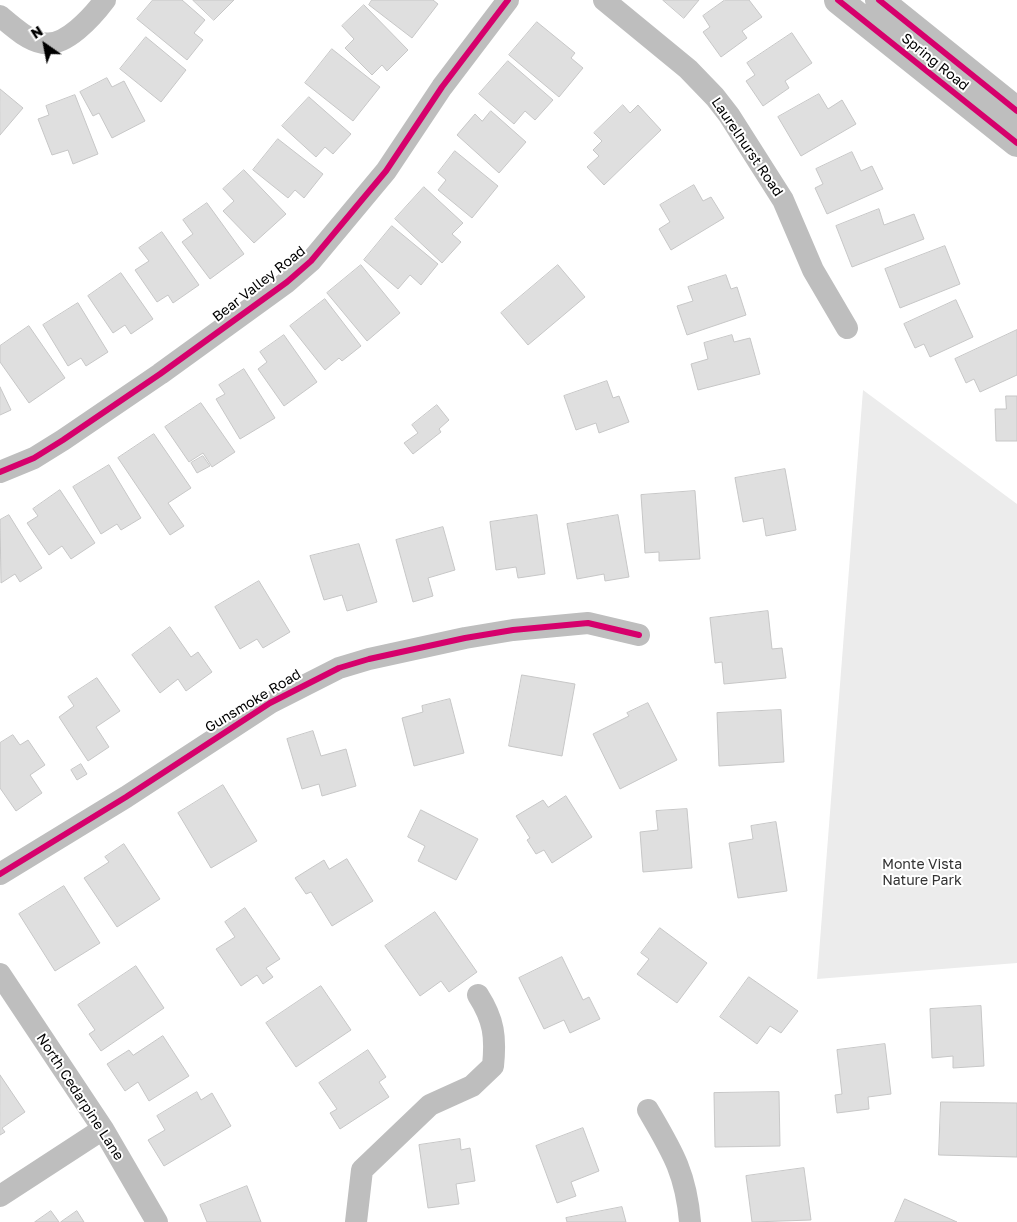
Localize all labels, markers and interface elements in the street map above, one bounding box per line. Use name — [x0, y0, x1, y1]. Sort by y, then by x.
north arrow — [20, 20, 70, 70]
text: N — [27, 22, 46, 42]
street label: Spring Road — [898, 30, 972, 94]
street label: Laurelhurst Road — [708, 94, 786, 200]
street label: Bear Valley Road — [209, 243, 309, 325]
street label: Gunsmoke Road — [202, 666, 304, 736]
park label: Monte Vista Nature Park — [882, 857, 962, 890]
street label: North Cedarpine Lane — [33, 1031, 127, 1163]

